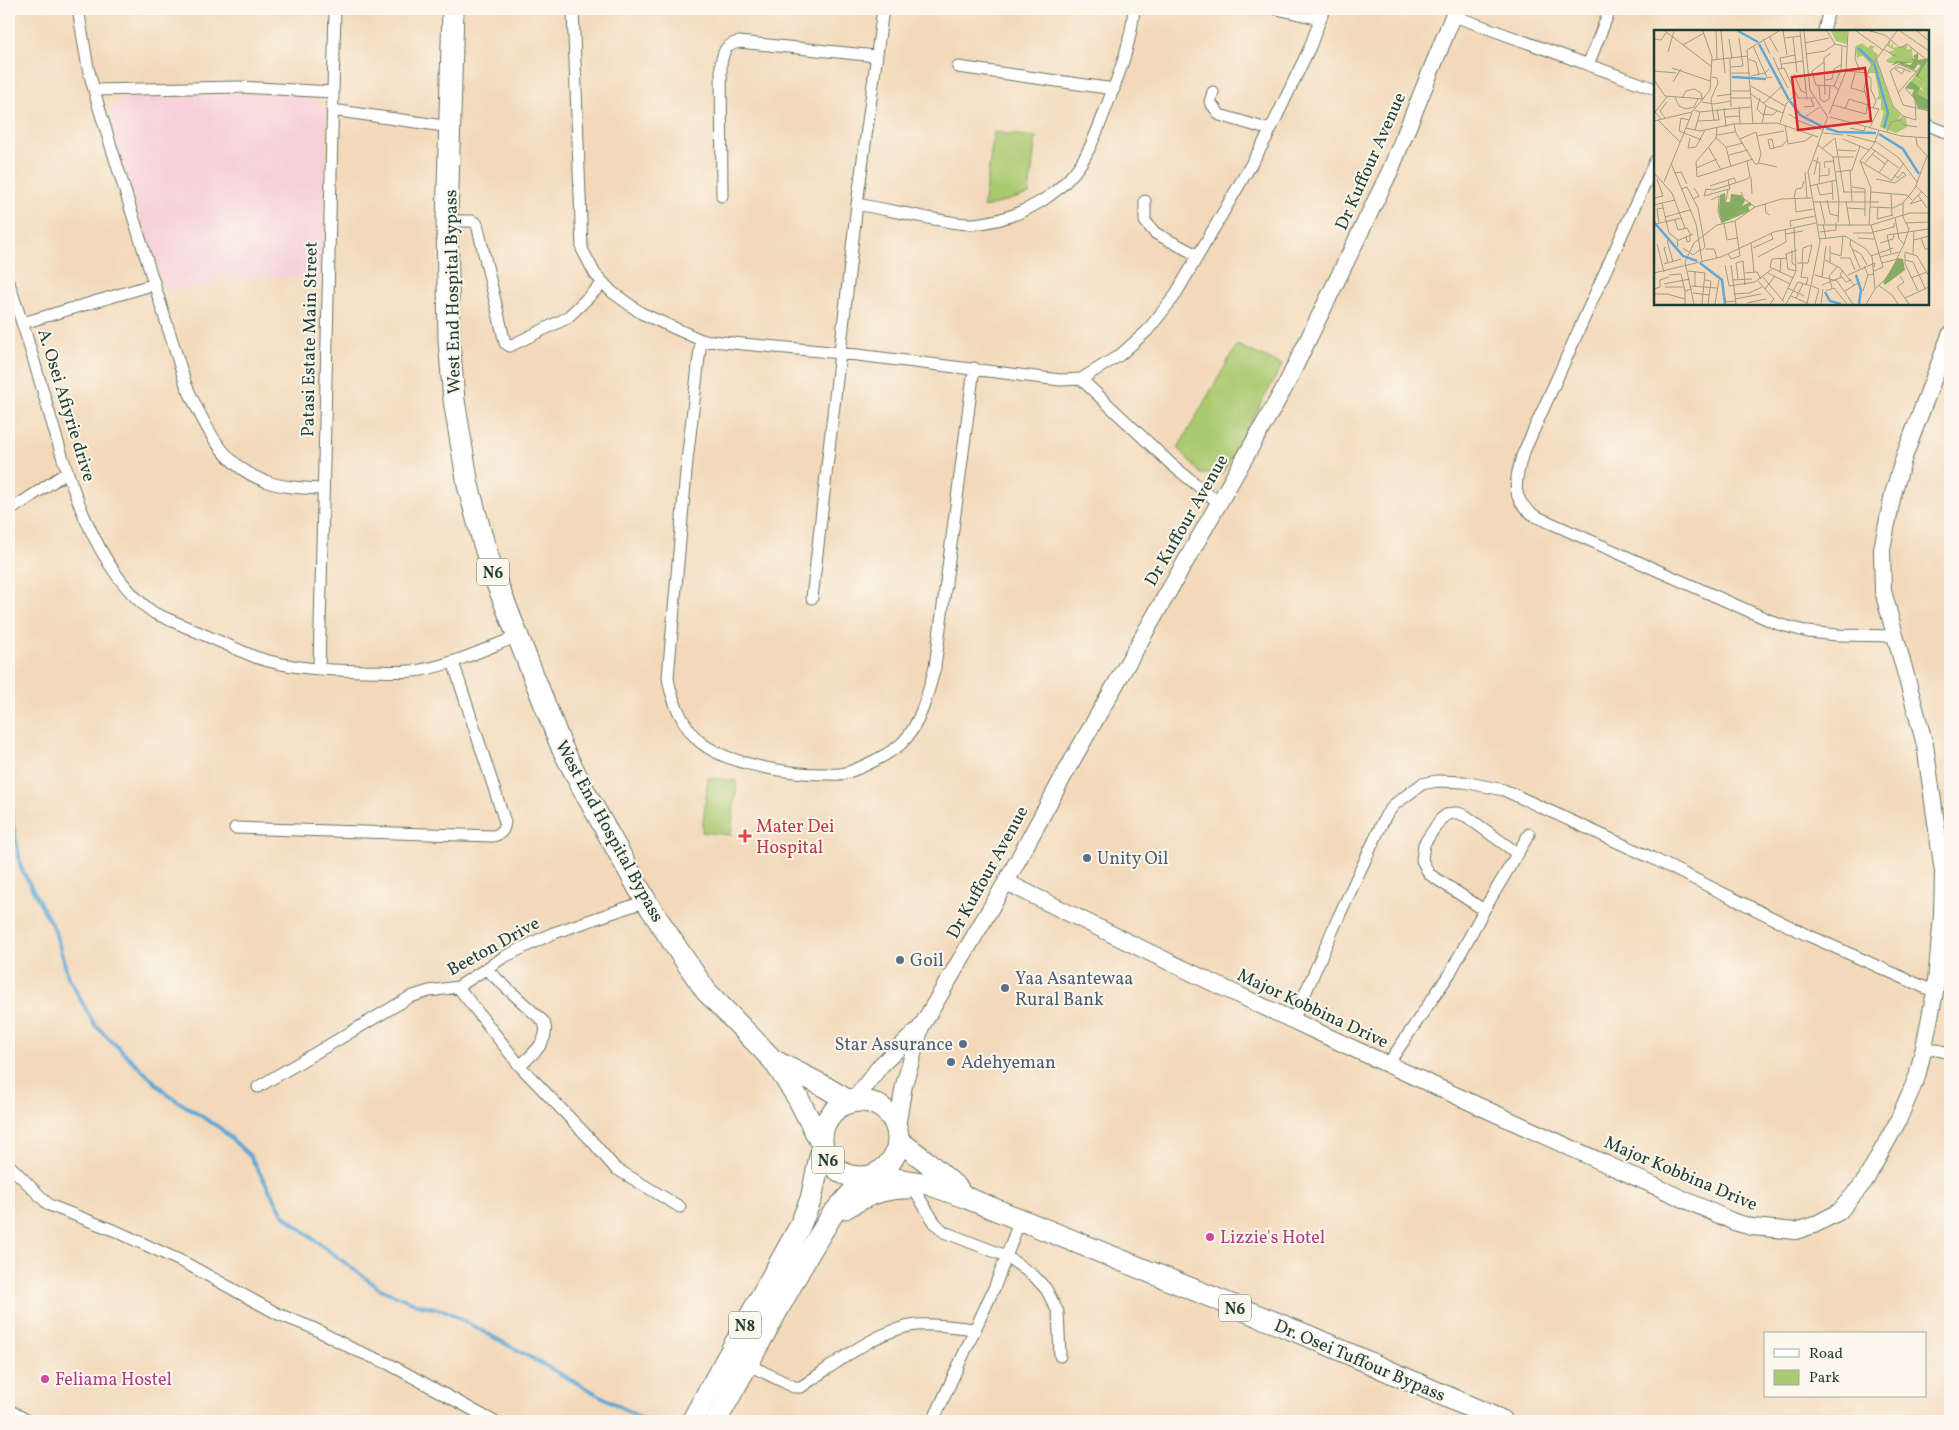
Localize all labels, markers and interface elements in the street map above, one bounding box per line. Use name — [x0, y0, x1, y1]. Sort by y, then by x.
inset map — [1654, 30, 1929, 305]
street label: Dr Kuffour Avenue — [1330, 89, 1413, 234]
street label: West End Hospital Bypass — [439, 189, 468, 394]
street label: Patasi Estate Main Street — [296, 241, 325, 437]
street label: A. Osei Afiyrie drive — [30, 326, 101, 485]
street label: Dr Kuffour Avenue — [1139, 450, 1235, 591]
road number: N6 — [477, 558, 509, 586]
street label: West End Hospital Bypass — [548, 736, 669, 927]
street label: Dr Kuffour Avenue — [941, 802, 1035, 944]
place label: Mater Dei Hospital — [756, 815, 834, 861]
marker: Mater Dei Hospital — [738, 829, 752, 843]
place label: Unity Oil — [1097, 847, 1168, 872]
marker: Unity Oil — [1081, 852, 1093, 864]
street label: Beeton Drive — [443, 912, 545, 983]
place label: Goil — [910, 949, 944, 974]
marker: Goil — [894, 954, 906, 966]
street label: Major Kobbina Drive — [1232, 963, 1392, 1055]
place label: Yaa Asantewaa Rural Bank — [1015, 967, 1133, 1013]
marker: Yaa Asantewaa Rural Bank — [999, 982, 1011, 994]
place label: Star Assurance — [835, 1033, 953, 1058]
marker: Star Assurance — [957, 1038, 969, 1050]
place label: Adehyeman — [961, 1051, 1056, 1076]
marker: Adehyeman — [945, 1056, 957, 1068]
street label: Major Kobbina Drive — [1600, 1131, 1761, 1218]
road number: N6 — [812, 1146, 844, 1174]
place label: Lizzie's Hotel — [1220, 1226, 1325, 1251]
marker: Lizzie's Hotel — [1204, 1231, 1216, 1243]
road number: N6 — [1219, 1295, 1251, 1322]
road number: N8 — [729, 1312, 761, 1338]
street label: Dr. Osei Tuffour Bypass — [1270, 1314, 1449, 1409]
legend — [1764, 1332, 1926, 1398]
text: Road — [1809, 1344, 1843, 1365]
place label: Feliama Hostel — [55, 1368, 172, 1393]
text: Park — [1809, 1368, 1840, 1389]
marker: Feliama Hostel — [39, 1373, 51, 1385]

